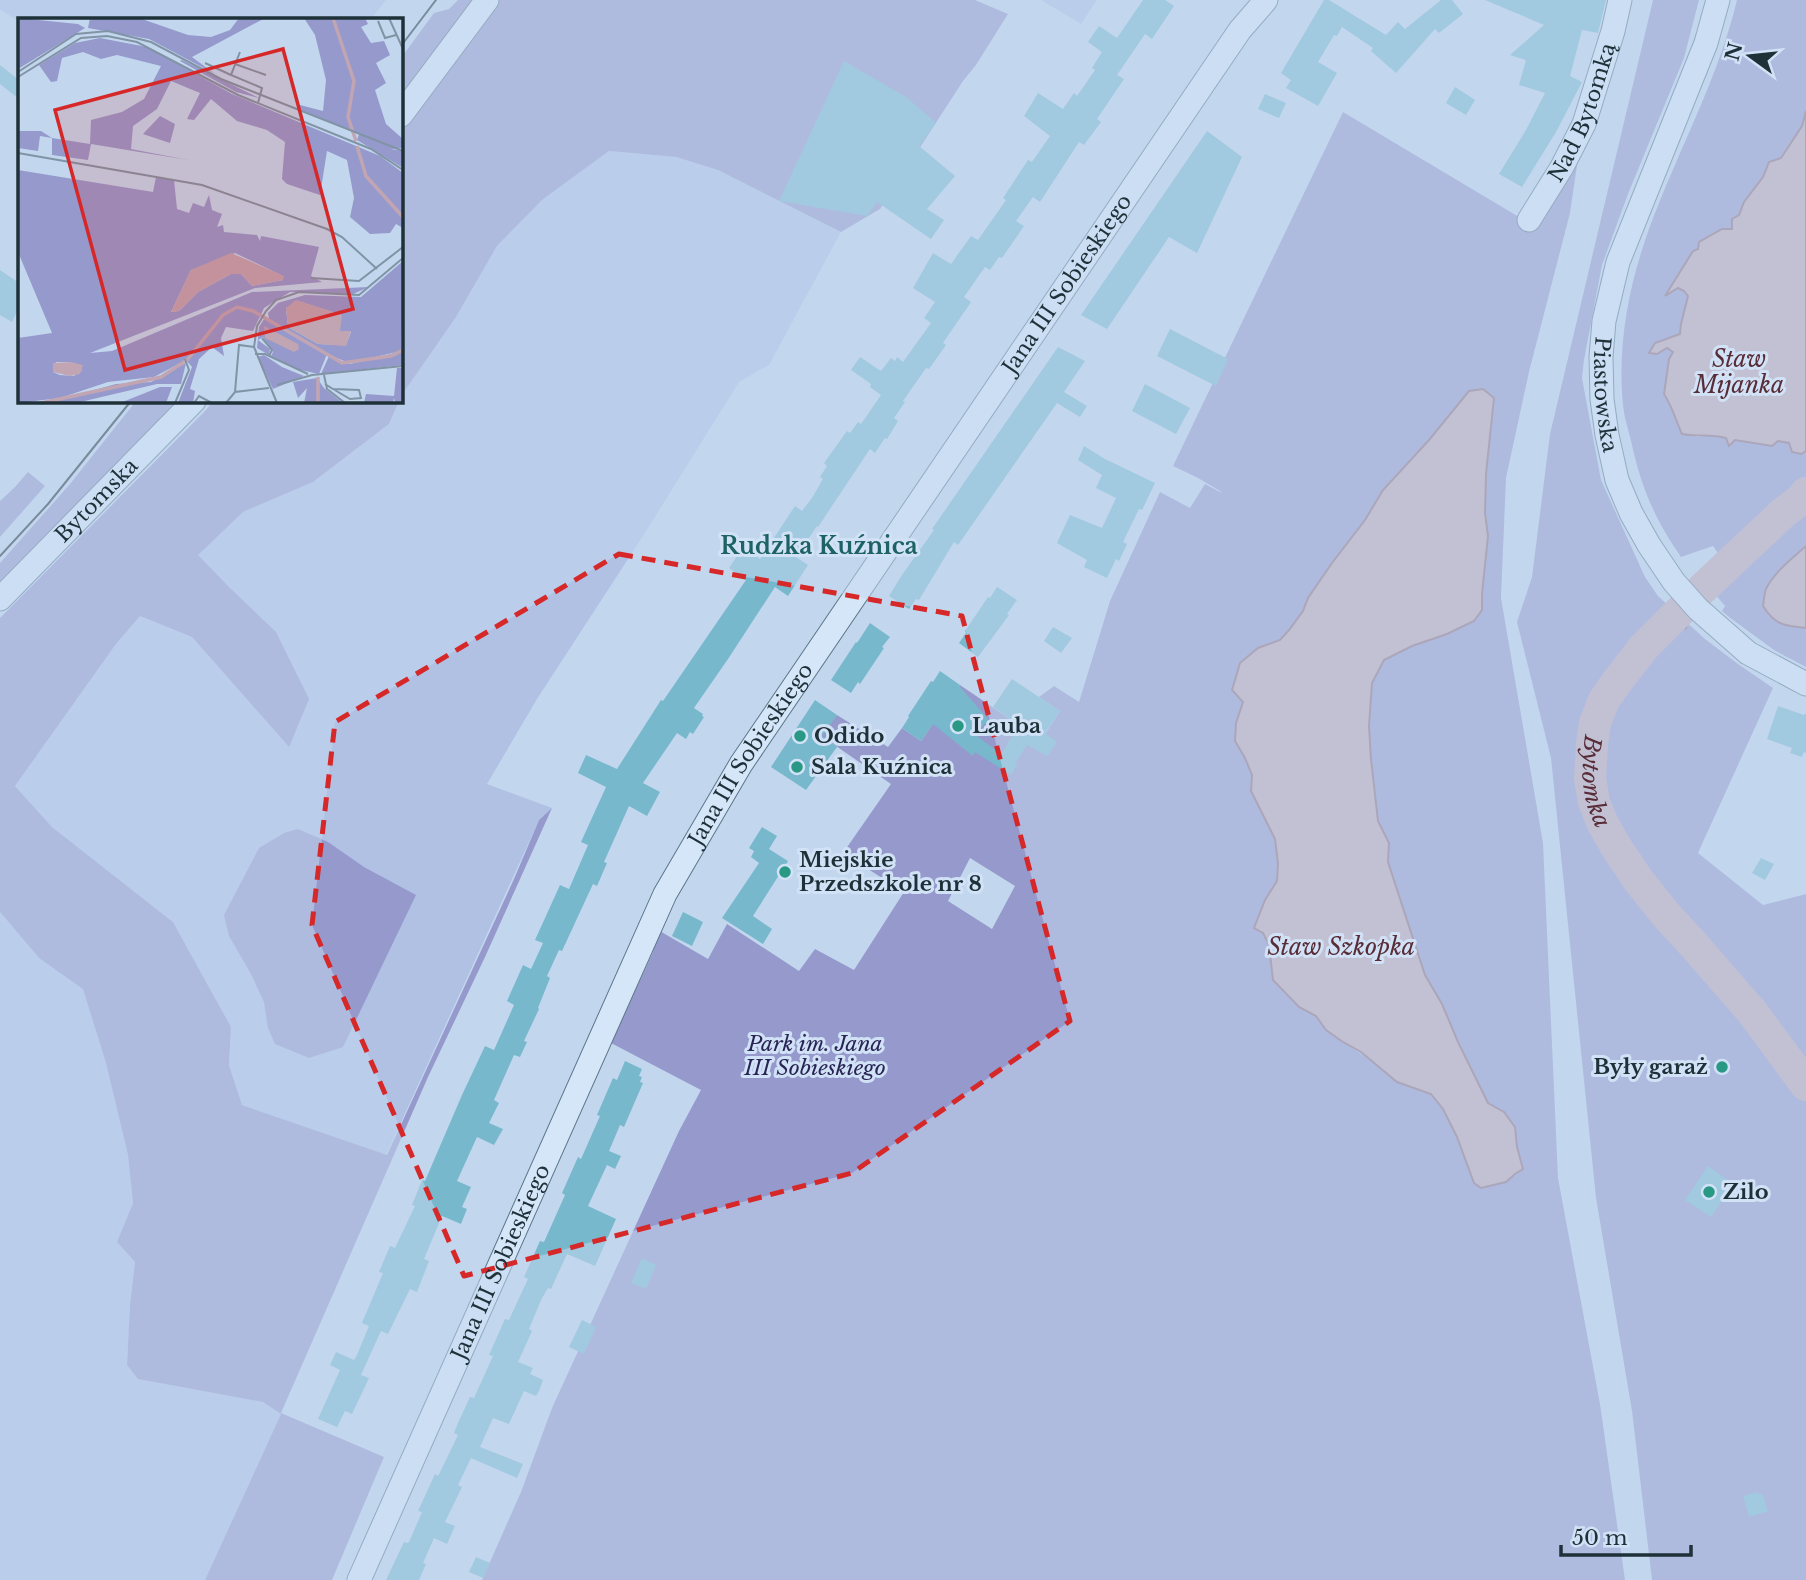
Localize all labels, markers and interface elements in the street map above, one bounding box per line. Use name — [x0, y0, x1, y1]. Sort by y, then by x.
inset map — [18, 18, 402, 402]
north arrow — [1715, 21, 1785, 91]
street label: Nad Bytomką — [1543, 39, 1622, 187]
text: N — [1721, 40, 1748, 63]
street label: Jana III Sobieskiego — [995, 189, 1137, 381]
street label: Piastowska — [1588, 336, 1623, 455]
water label: Staw Mijanka — [1693, 345, 1784, 399]
street label: Bytomska — [50, 453, 144, 548]
district label: Rudzka Kuźnica — [720, 532, 918, 560]
street label: Jana III Sobieskiego — [682, 658, 819, 853]
place label: Lauba — [972, 713, 1041, 739]
marker: Lauba — [950, 718, 966, 734]
place label: Odido — [814, 723, 885, 749]
marker: Odido — [792, 728, 808, 744]
water label: Bytomka — [1576, 732, 1617, 832]
place label: Sala Kuźnica — [811, 754, 953, 780]
marker: Sala Kuźnica — [789, 759, 805, 775]
place label: Miejskie Przedszkole nr 8 — [799, 847, 982, 897]
marker: Miejskie Przedszkole nr 8 — [777, 864, 793, 880]
water label: Staw Szkopka — [1267, 933, 1415, 961]
park label: Park im. Jana III Sobieskiego — [743, 1031, 886, 1081]
place label: Były garaż — [1593, 1054, 1708, 1080]
marker: Były garaż — [1714, 1059, 1730, 1075]
street label: Jana III Sobieskiego — [445, 1160, 556, 1367]
place label: Zilo — [1723, 1179, 1769, 1205]
marker: Zilo — [1701, 1184, 1717, 1200]
scale bar — [1561, 1514, 1690, 1558]
text: 50 m — [1572, 1525, 1628, 1551]

